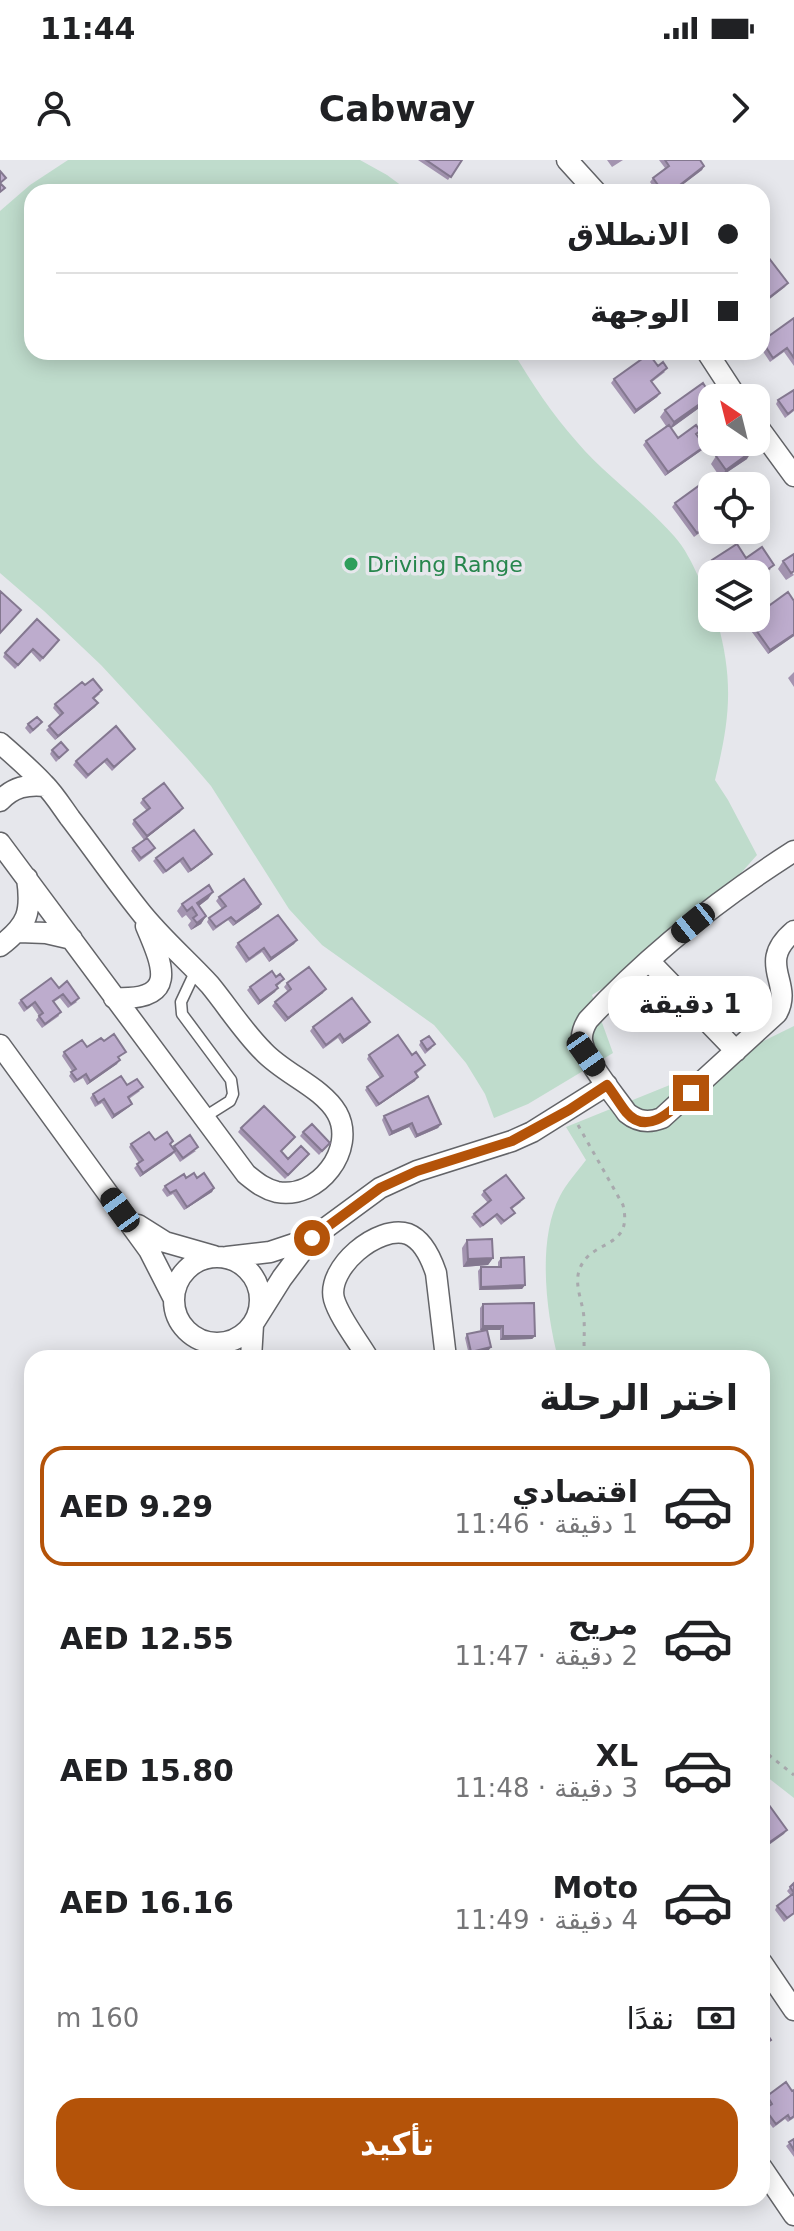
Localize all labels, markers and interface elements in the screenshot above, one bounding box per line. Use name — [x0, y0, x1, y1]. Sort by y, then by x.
text: 11:44 — [40, 11, 136, 46]
icon: person — [32, 86, 76, 130]
icon: forward — [718, 86, 762, 130]
text: Cabway — [319, 88, 475, 129]
text: الانطلاق — [567, 217, 690, 252]
text: الوجهة — [590, 294, 690, 329]
north arrow — [698, 384, 770, 456]
map controls — [698, 384, 770, 632]
button: locate — [698, 472, 770, 544]
place label: Driving Range — [367, 552, 523, 577]
marker: Driving Range — [342, 555, 360, 573]
button: layers — [698, 560, 770, 632]
car — [667, 899, 719, 947]
callout: 1 دقيقة — [609, 977, 773, 1033]
text: 1 دقيقة — [639, 989, 741, 1019]
car — [562, 1027, 610, 1081]
route end — [673, 1075, 709, 1111]
car — [96, 1184, 144, 1236]
route start — [294, 1220, 330, 1256]
text: اختر الرحلة — [539, 1377, 738, 1418]
icon: car — [662, 1470, 734, 1542]
text: اقتصادي — [512, 1474, 638, 1509]
text: AED 9.29 — [60, 1489, 213, 1524]
text: 1 دقيقة · 11:46 — [455, 1509, 638, 1539]
icon: car — [662, 1602, 734, 1674]
text: مريح — [568, 1606, 638, 1641]
text: AED 12.55 — [60, 1621, 234, 1656]
text: 2 دقيقة · 11:47 — [455, 1641, 638, 1671]
icon: car — [662, 1734, 734, 1806]
text: XL — [596, 1738, 638, 1773]
text: AED 15.80 — [60, 1753, 234, 1788]
text: 3 دقيقة · 11:48 — [455, 1773, 638, 1803]
icon: car — [662, 1866, 734, 1938]
text: Moto — [553, 1870, 638, 1905]
text: AED 16.16 — [60, 1885, 234, 1920]
text: 4 دقيقة · 11:49 — [455, 1905, 638, 1935]
icon: cash — [694, 1996, 738, 2040]
text: نقدًا — [626, 2001, 674, 2036]
text: 160 m — [56, 2003, 139, 2033]
button: تأكيد — [56, 2098, 738, 2190]

